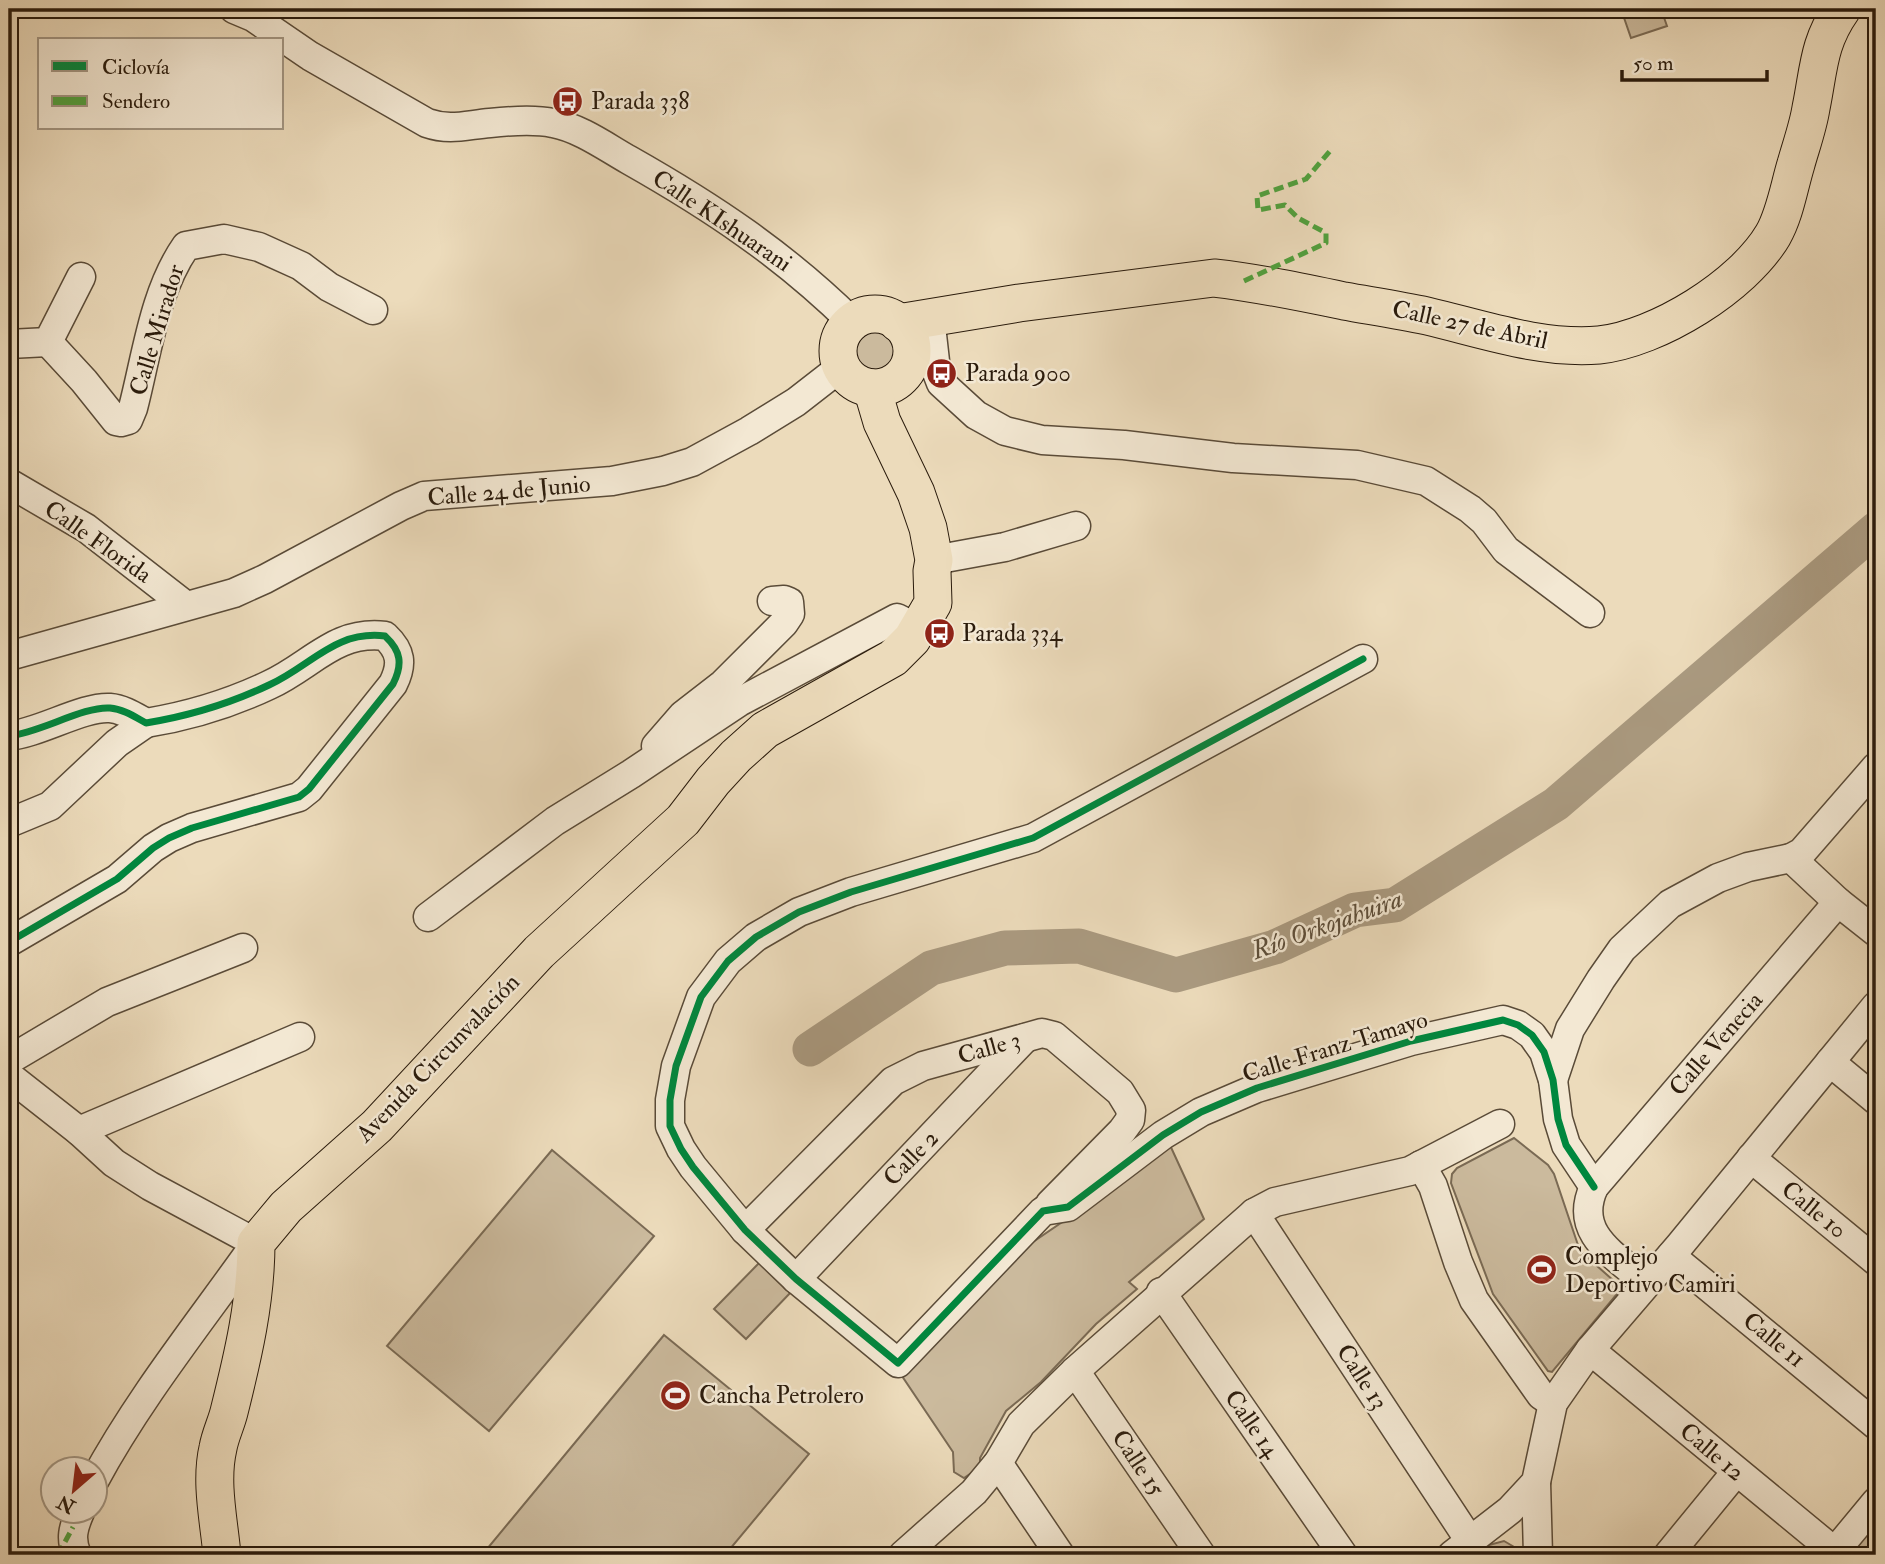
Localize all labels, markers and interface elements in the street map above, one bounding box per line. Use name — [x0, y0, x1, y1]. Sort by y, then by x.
legend — [38, 38, 284, 130]
scale bar — [1622, 38, 1768, 82]
text: 50 m — [1633, 50, 1674, 77]
text: Ciclovía — [102, 54, 170, 81]
bus stop icon: Parada 338 — [551, 84, 585, 118]
place label: Parada 338 — [591, 86, 690, 117]
text: Sendero — [102, 88, 170, 115]
street label: Calle KIshuarani — [646, 163, 798, 279]
street label: Calle Mirador — [122, 261, 192, 399]
street label: Calle 27 de Abril — [1389, 293, 1551, 357]
bus stop icon: Parada 900 — [925, 356, 959, 390]
place label: Parada 900 — [965, 358, 1071, 389]
street label: Calle 24 de Junio — [426, 468, 592, 514]
street label: Calle Florida — [38, 494, 159, 591]
bus stop icon: Parada 334 — [922, 616, 956, 650]
place label: Parada 334 — [962, 618, 1063, 649]
water label: Río Orkojahuira — [1246, 883, 1407, 967]
street label: Avenida Circunvalación — [349, 967, 527, 1150]
street label: Calle Venecia — [1662, 985, 1770, 1102]
street label: Calle Franz Tamayo — [1239, 1004, 1431, 1090]
street label: Calle 3 — [954, 1024, 1024, 1072]
street label: Calle 2 — [877, 1123, 945, 1193]
street label: Calle 10 — [1775, 1174, 1853, 1246]
place label: Complejo Deportivo Camiri — [1565, 1241, 1736, 1300]
sports icon: Complejo Deportivo Camiri — [1525, 1253, 1559, 1287]
street label: Calle 11 — [1736, 1305, 1812, 1375]
street label: Calle 13 — [1329, 1338, 1395, 1416]
sports icon: Cancha Petrolero — [659, 1378, 693, 1412]
place label: Cancha Petrolero — [699, 1380, 864, 1411]
street label: Calle 14 — [1217, 1384, 1287, 1465]
street label: Calle 12 — [1673, 1416, 1751, 1488]
street label: Calle 15 — [1105, 1424, 1172, 1503]
north arrow — [38, 1456, 108, 1526]
text: N — [52, 1489, 81, 1519]

